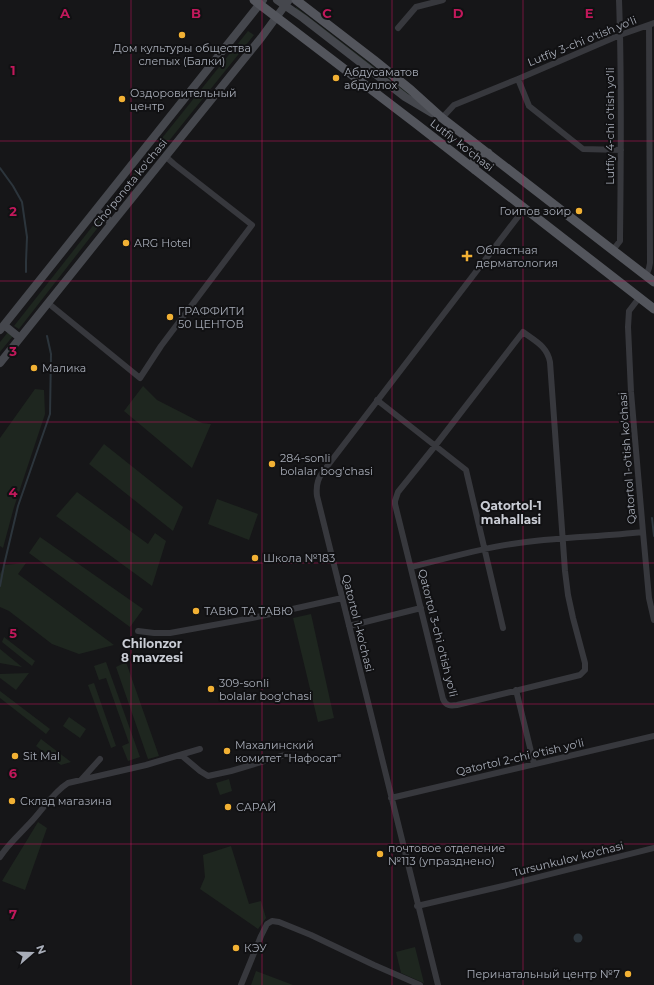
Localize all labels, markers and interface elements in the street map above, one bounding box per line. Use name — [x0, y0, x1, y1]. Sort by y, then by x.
text: A — [59, 5, 71, 21]
text: B — [191, 5, 201, 21]
text: C — [322, 5, 332, 21]
text: D — [453, 5, 464, 21]
text: E — [585, 5, 594, 21]
street label: Lutfiy 3-chi o'tish yo'li — [525, 13, 639, 69]
marker: Дом культуры общества слепых (Балки) — [177, 30, 187, 40]
place label: Дом культуры общества слепых (Балки) — [113, 41, 251, 68]
text: 1 — [10, 62, 16, 78]
place label: Абдусаматов абдуллох — [344, 65, 419, 92]
street label: Lutfiy 4-chi o'tish yo'li — [603, 67, 617, 185]
marker: Абдусаматов абдуллох — [331, 73, 341, 83]
place label: Оздоровительный центр — [130, 86, 237, 113]
marker: Оздоровительный центр — [117, 94, 127, 104]
street label: Lutfiy ko'chasi — [427, 116, 497, 174]
street label: Cho'ponota ko'chasi — [90, 136, 170, 230]
text: 2 — [9, 203, 17, 219]
place label: Гоипов зоир — [500, 204, 571, 218]
marker: Гоипов зоир — [574, 206, 584, 216]
place label: ARG Hotel — [134, 236, 191, 250]
marker: ARG Hotel — [121, 238, 131, 248]
place label: Областная дерматология — [476, 243, 558, 270]
marker: Областная дерматология — [461, 250, 473, 262]
place label: ГРАФФИТИ 50 ЦЕНТОВ — [178, 304, 244, 331]
marker: ГРАФФИТИ 50 ЦЕНТОВ — [165, 312, 175, 322]
text: 3 — [8, 343, 17, 359]
place label: Малика — [42, 361, 86, 375]
marker: Малика — [29, 363, 39, 373]
street label: Qatortol 1-o'tish ko'chasi — [615, 391, 639, 524]
place label: 284-sonli bolalar bog'chasi — [280, 451, 373, 478]
marker: 284-sonli bolalar bog'chasi — [267, 459, 277, 469]
text: 4 — [9, 484, 18, 500]
district label: Qatortol-1 mahallasi — [480, 498, 542, 527]
place label: Школа №183 — [263, 551, 335, 565]
marker: Школа №183 — [250, 553, 260, 563]
street label: Qatortol 3-chi o'tish yo'li — [415, 568, 461, 698]
street label: Qatortol 1-ko'chasi — [339, 573, 377, 673]
place label: ТАВЮ ТА ТАВЮ — [204, 604, 293, 618]
marker: ТАВЮ ТА ТАВЮ — [191, 606, 201, 616]
text: 5 — [9, 625, 17, 641]
district label: Chilonzor 8 mavzesi — [121, 636, 183, 665]
place label: 309-sonli bolalar bog'chasi — [219, 676, 312, 703]
marker: 309-sonli bolalar bog'chasi — [206, 684, 216, 694]
street label: Qatortol 2-chi o'tish yo'li — [455, 735, 585, 779]
place label: Махалинский комитет "Нафосат" — [235, 738, 341, 765]
marker: Махалинский комитет "Нафосат" — [222, 746, 232, 756]
place label: Sit Mal — [23, 749, 60, 763]
marker: Sit Mal — [10, 751, 20, 761]
text: 6 — [9, 765, 18, 781]
place label: Склад магазина — [20, 794, 112, 808]
marker: Склад магазина — [7, 796, 17, 806]
place label: САРАЙ — [236, 800, 276, 814]
marker: САРАЙ — [223, 802, 233, 812]
street label: Tursunkulov ko'chasi — [511, 838, 625, 880]
place label: почтовое отделение №113 (упразднено) — [388, 841, 506, 868]
marker: почтовое отделение №113 (упразднено) — [375, 849, 385, 859]
text: 7 — [9, 906, 17, 922]
north arrow — [12, 933, 52, 973]
place label: КЭУ — [244, 941, 267, 955]
text: N — [33, 943, 49, 956]
marker: КЭУ — [231, 943, 241, 953]
place label: Перинатальный центр №7 — [466, 967, 620, 981]
marker: Перинатальный центр №7 — [623, 969, 633, 979]

